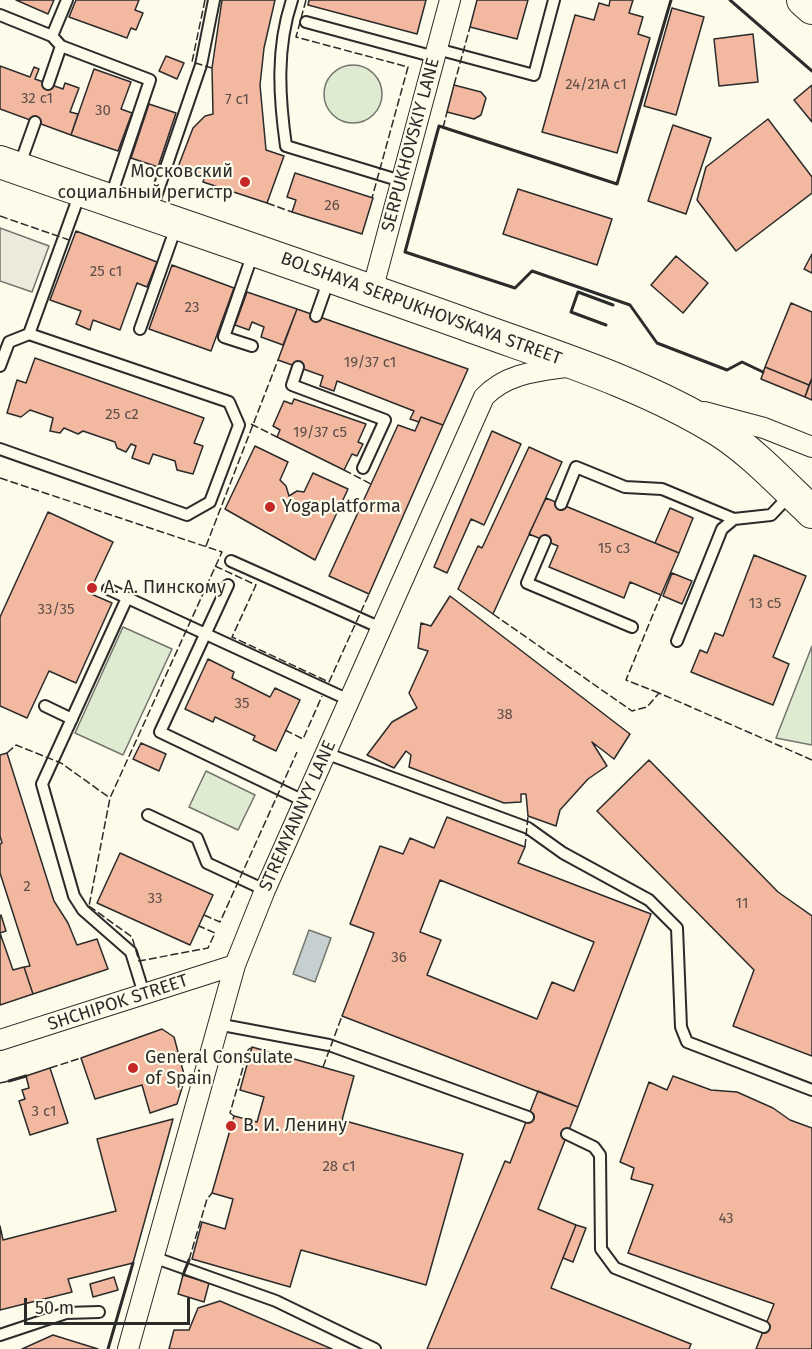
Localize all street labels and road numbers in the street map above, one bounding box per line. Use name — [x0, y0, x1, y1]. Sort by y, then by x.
street label: SERPUKHOVSKIY LANE — [377, 56, 445, 234]
street label: BOLSHAYA SERPUKHOVSKAYA STREET — [278, 248, 564, 370]
street label: STREMYANNYY LANE — [255, 737, 341, 895]
street label: SHCHIPOK STREET — [45, 970, 191, 1036]

